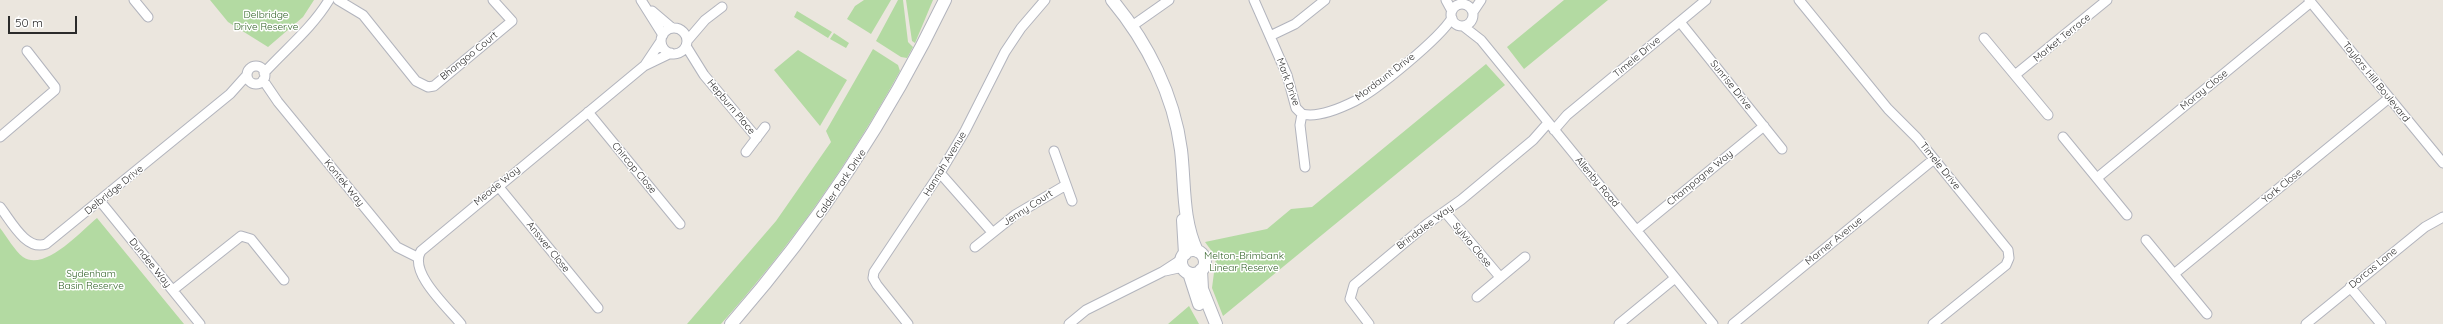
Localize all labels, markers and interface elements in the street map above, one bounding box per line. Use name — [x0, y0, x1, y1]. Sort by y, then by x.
scale bar — [10, 8, 79, 34]
park label: Delbridge Drive Reserve — [234, 9, 298, 32]
street label: Market Terrace — [2031, 11, 2093, 65]
text: 50 m — [15, 15, 43, 30]
street label: Bhangoo Court — [438, 29, 500, 83]
street label: Timele Drive — [1611, 34, 1663, 80]
street label: Taylors Hill Boulevard — [2340, 39, 2412, 125]
street label: Mordaunt Drive — [1353, 51, 1417, 103]
street label: Mark Drive — [1274, 56, 1302, 108]
street label: Sunrise Drive — [1707, 58, 1755, 112]
street label: Moray Close — [2178, 67, 2230, 113]
street label: Hepburn Place — [704, 77, 758, 137]
street label: Hannah Avenue — [921, 129, 969, 199]
street label: Chircop Close — [609, 140, 659, 196]
street label: Timele Drive — [1917, 140, 1963, 192]
street label: Calder Park Drive — [813, 147, 869, 221]
street label: Champagne Way — [1665, 148, 1735, 208]
street label: Allenby Road — [1573, 155, 1621, 209]
street label: Kontek Way — [321, 157, 367, 209]
street label: Delbridge Drive — [82, 163, 146, 217]
street label: Meade Way — [472, 164, 522, 208]
street label: York Close — [2259, 166, 2305, 206]
street label: Jenny Court — [1001, 188, 1055, 228]
street label: Brindalee Way — [1394, 202, 1456, 252]
street label: Marner Avenue — [1803, 214, 1865, 268]
street label: Answer Close — [524, 219, 572, 275]
street label: Sylvia Close — [1450, 220, 1494, 270]
street label: Dundee Way — [126, 236, 174, 290]
street label: Dorcas Lane — [2347, 245, 2399, 291]
park label: Melton-Brimbank Linear Reserve — [1204, 250, 1284, 274]
park label: Sydenham Basin Reserve — [58, 268, 124, 292]

